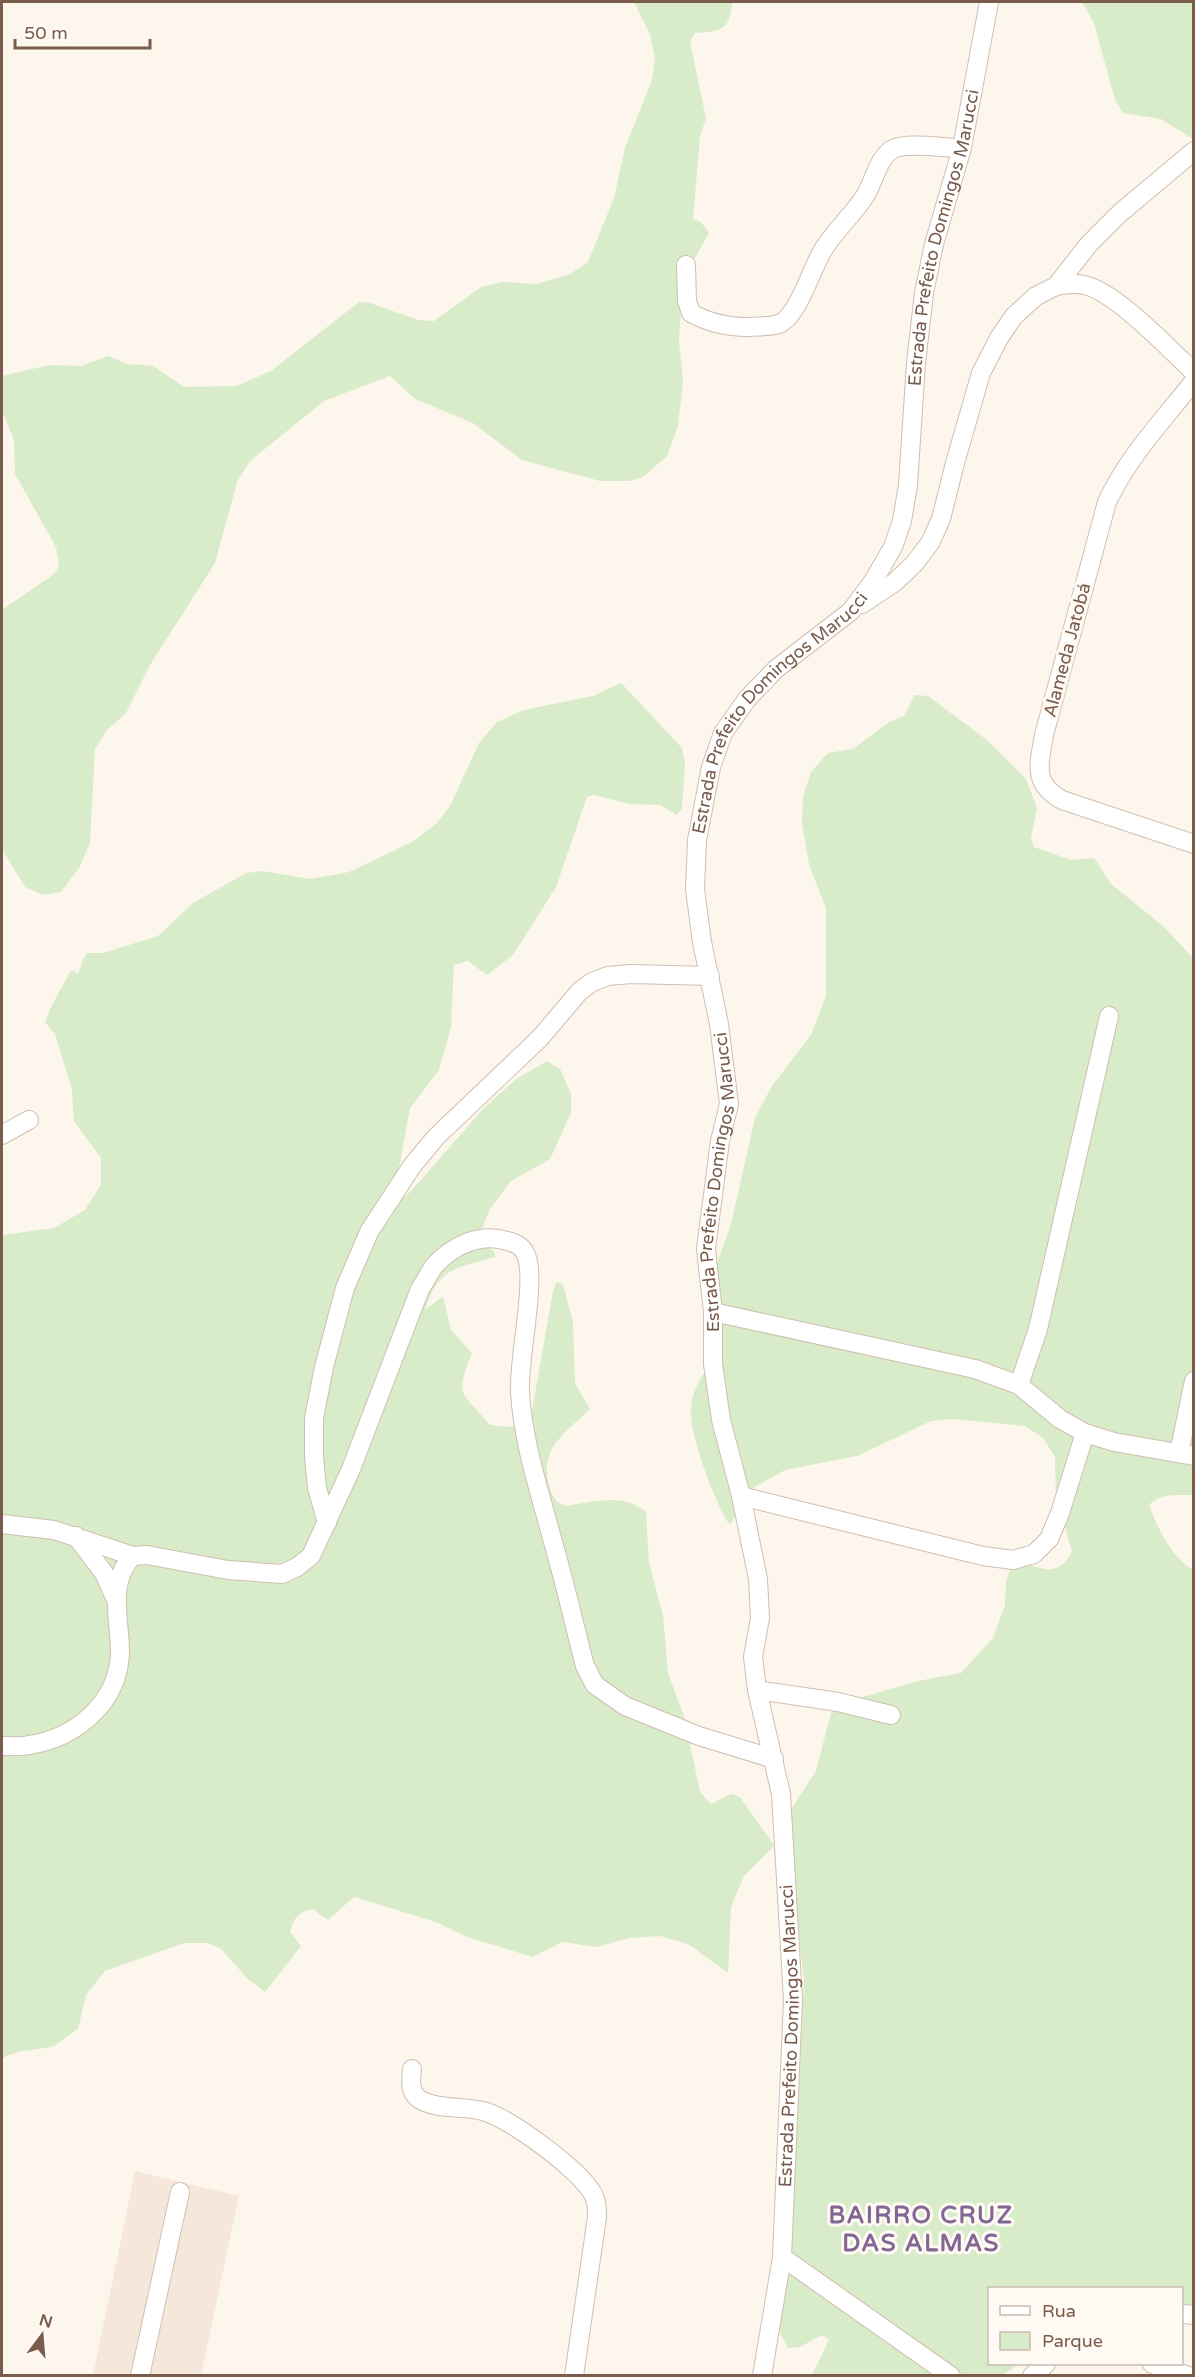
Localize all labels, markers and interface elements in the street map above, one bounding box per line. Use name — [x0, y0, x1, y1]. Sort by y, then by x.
scale bar — [15, 12, 150, 50]
text: 50 m — [24, 22, 68, 44]
street label: Estrada Prefeito Domingos Marucci — [904, 87, 984, 387]
street label: Alameda Jatobá — [1038, 580, 1096, 720]
street label: Estrada Prefeito Domingos Marucci — [687, 588, 872, 836]
street label: Estrada Prefeito Domingos Marucci — [695, 1031, 740, 1332]
street label: Estrada Prefeito Domingos Marucci — [774, 1884, 804, 2188]
district label: BAIRRO CRUZ DAS ALMAS — [828, 2201, 1014, 2258]
legend — [988, 2287, 1183, 2365]
text: Rua — [1042, 2300, 1076, 2322]
north arrow — [12, 2305, 72, 2365]
text: N — [37, 2310, 55, 2333]
text: Parque — [1042, 2330, 1103, 2352]

